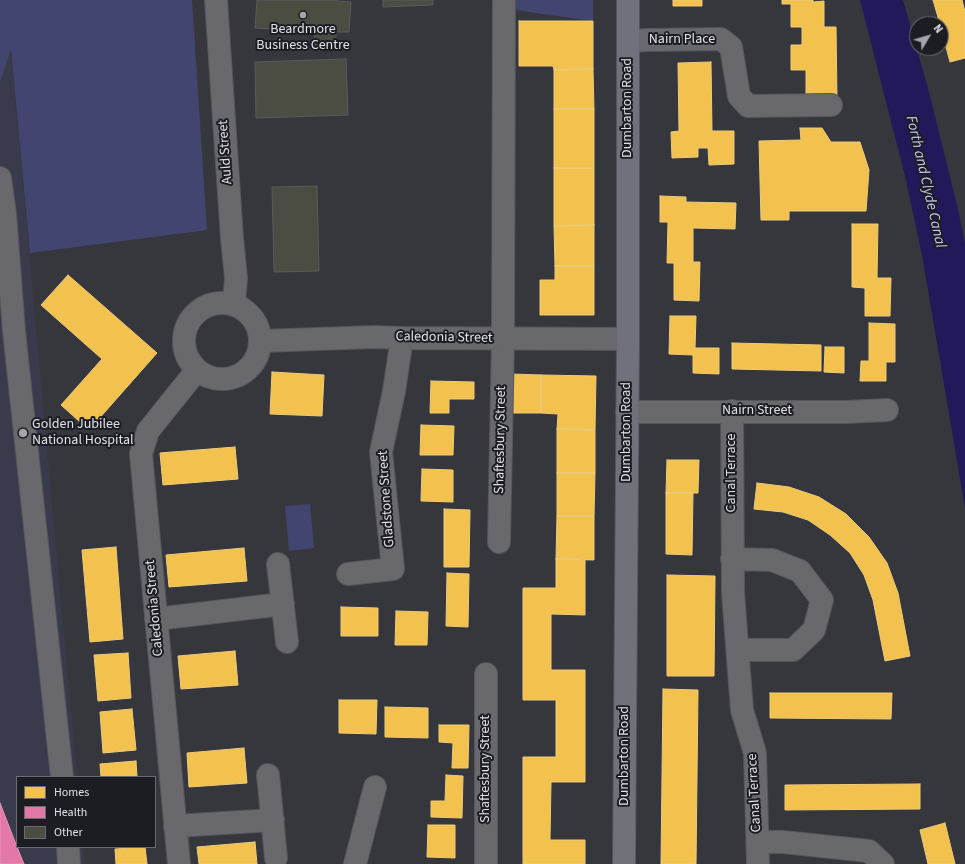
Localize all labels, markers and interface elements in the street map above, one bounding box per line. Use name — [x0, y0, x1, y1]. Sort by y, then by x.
marker: Beardmore Business Centre — [298, 10, 308, 20]
north arrow — [909, 16, 949, 56]
text: N — [930, 21, 946, 36]
place label: Beardmore Business Centre — [256, 22, 350, 54]
street label: Nairn Place — [649, 32, 715, 48]
street label: Dumbarton Road — [620, 58, 636, 158]
water label: Forth and Clyde Canal — [901, 114, 949, 250]
street label: Auld Street — [215, 119, 237, 185]
street label: Caledonia Street — [395, 329, 493, 347]
street label: Dumbarton Road — [619, 382, 635, 482]
street label: Shaftesbury Street — [492, 386, 510, 494]
street label: Nairn Street — [722, 403, 792, 419]
place label: Golden Jubilee National Hospital — [32, 417, 134, 450]
marker: Golden Jubilee National Hospital — [17, 427, 29, 439]
street label: Canal Terrace — [724, 433, 740, 513]
street label: Gladstone Street — [375, 450, 399, 548]
street label: Caledonia Street — [142, 559, 168, 657]
street label: Dumbarton Road — [617, 706, 633, 806]
street label: Shaftesbury Street — [478, 715, 494, 823]
street label: Canal Terrace — [745, 753, 765, 833]
legend — [16, 776, 156, 848]
text: Homes — [54, 784, 89, 801]
text: Health — [54, 804, 87, 821]
text: Other — [54, 824, 83, 841]

